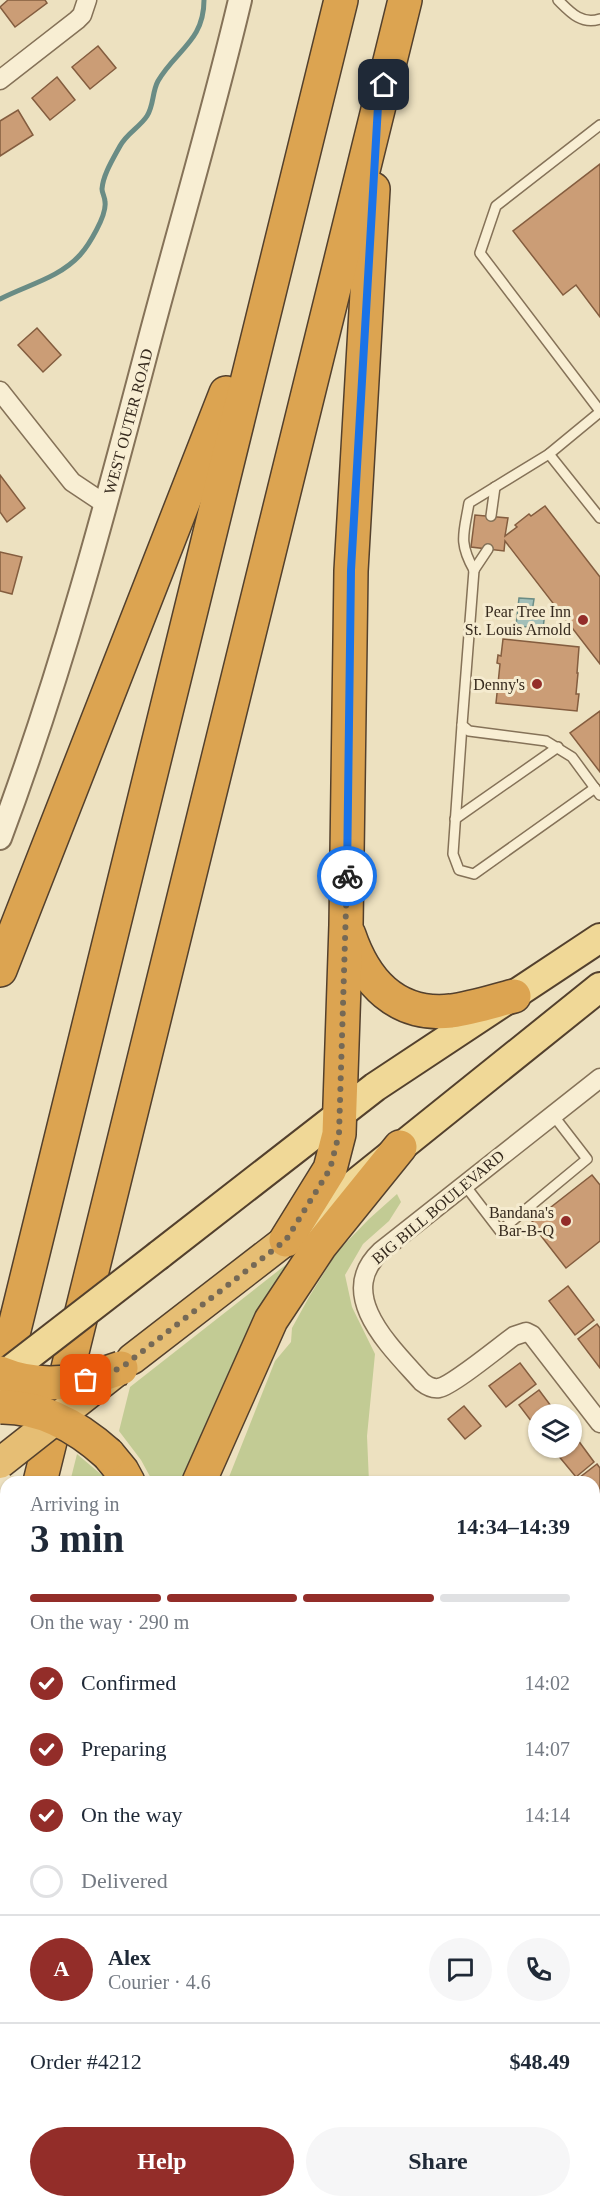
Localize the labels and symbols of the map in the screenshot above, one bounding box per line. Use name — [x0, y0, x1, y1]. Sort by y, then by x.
pin — [358, 59, 409, 110]
street label: WEST OUTER ROAD — [100, 347, 155, 496]
place label: Pear Tree Inn St. Louis Arnold — [465, 603, 571, 638]
marker: Pear Tree Inn St. Louis Arnold — [576, 613, 590, 627]
place label: Denny's — [473, 676, 525, 694]
marker: Denny's — [530, 677, 544, 691]
courier — [317, 846, 377, 906]
street label: BIG BILL BOULEVARD — [369, 1147, 507, 1267]
place label: Bandana's Bar-B-Q — [489, 1204, 554, 1239]
marker: Bandana's Bar-B-Q — [559, 1214, 573, 1228]
pin — [60, 1354, 111, 1405]

